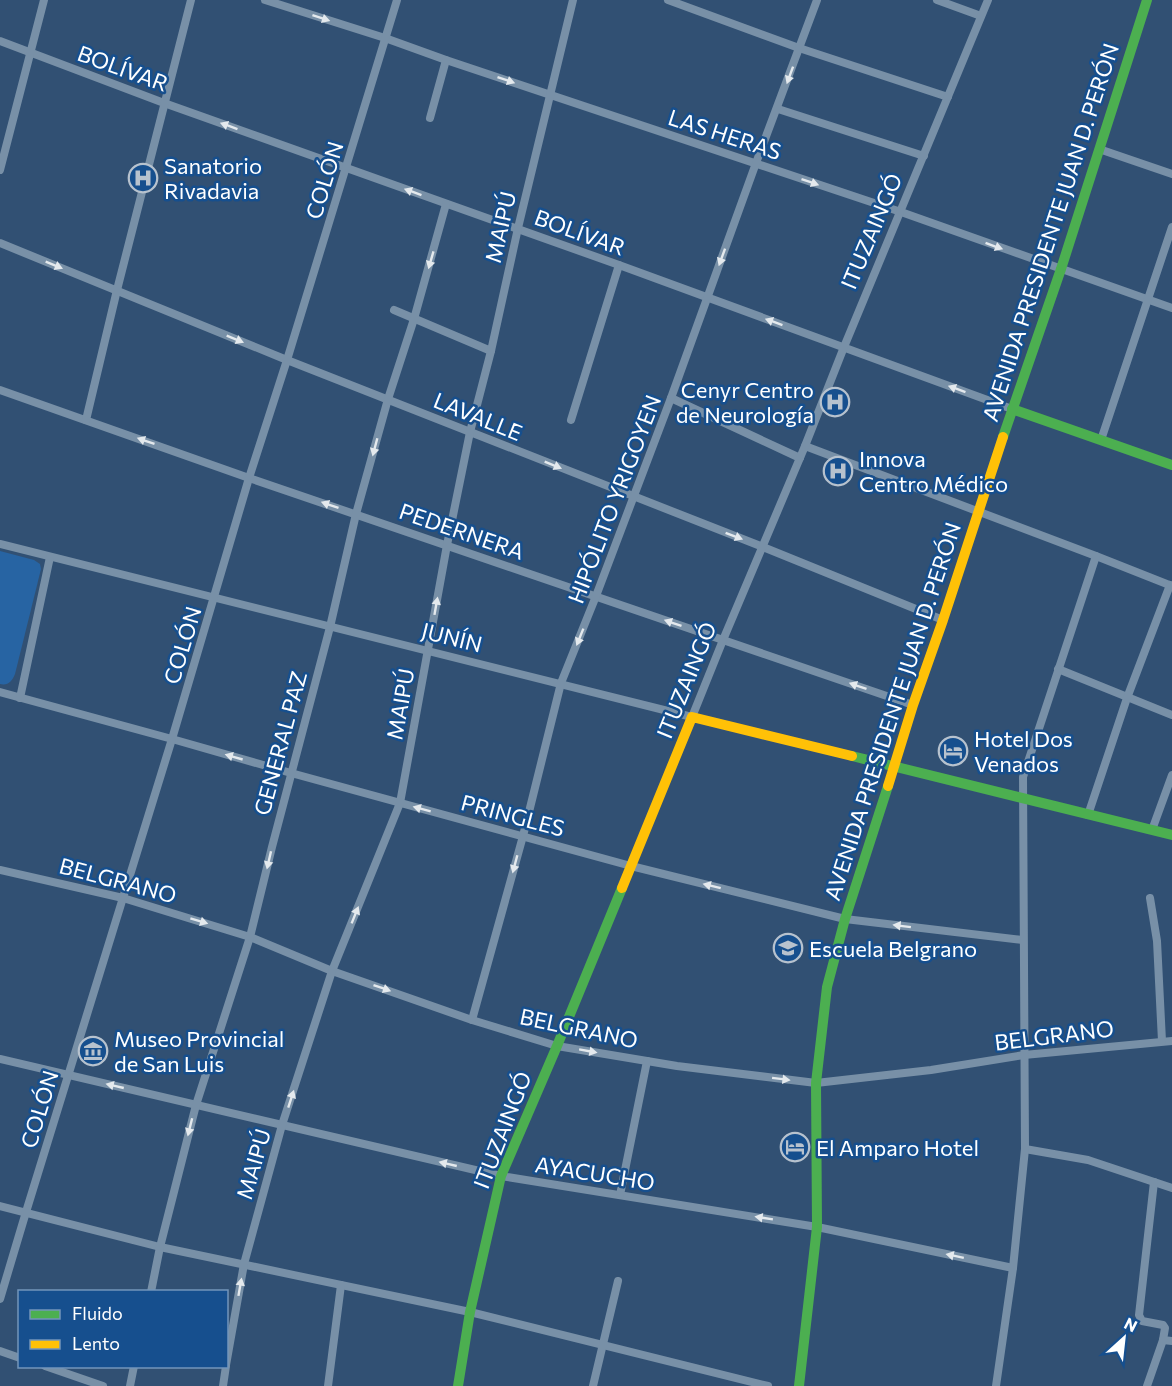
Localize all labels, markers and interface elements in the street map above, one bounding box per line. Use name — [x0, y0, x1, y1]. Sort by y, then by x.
one-way arrow — [312, 14, 330, 23]
street label: BOLÍVAR — [74, 39, 172, 97]
street label: AVENIDA PRESIDENTE JUAN D. PERÓN — [976, 40, 1124, 424]
one-way arrow — [784, 66, 794, 84]
one-way arrow — [497, 76, 515, 85]
street label: LAS HERAS — [665, 103, 785, 165]
one-way arrow — [220, 120, 238, 130]
street label: COLÓN — [299, 138, 349, 222]
place label: Sanatorio Rivadavia — [164, 152, 262, 204]
hospital icon: Sanatorio Rivadavia — [127, 162, 159, 194]
street label: ITUZAINGÓ — [835, 169, 907, 293]
one-way arrow — [801, 177, 819, 187]
one-way arrow — [403, 186, 421, 196]
street label: MAIPÚ — [479, 189, 521, 265]
street label: BOLÍVAR — [531, 203, 629, 261]
one-way arrow — [986, 241, 1004, 251]
one-way arrow — [717, 249, 727, 267]
one-way arrow — [425, 251, 435, 270]
one-way arrow — [45, 261, 63, 270]
one-way arrow — [765, 316, 783, 326]
one-way arrow — [226, 334, 244, 344]
place label: Cenyr Centro de Neurología — [676, 376, 814, 428]
one-way arrow — [948, 383, 966, 393]
street label: LAVALLE — [430, 386, 526, 446]
hospital icon: Cenyr Centro de Neurología — [819, 386, 851, 418]
street label: HIPÓLITO YRIGOYEN — [562, 391, 666, 607]
one-way arrow — [136, 436, 154, 446]
one-way arrow — [370, 438, 379, 456]
place label: Innova Centro Médico — [859, 445, 1008, 497]
hospital icon: Innova Centro Médico — [822, 455, 854, 487]
one-way arrow — [544, 460, 562, 470]
street label: PEDERNERA — [396, 497, 528, 565]
one-way arrow — [321, 500, 339, 509]
street label: AVENIDA PRESIDENTE JUAN D. PERÓN — [818, 519, 966, 903]
one-way arrow — [725, 532, 743, 541]
one-way arrow — [432, 596, 441, 615]
street label: COLÓN — [157, 603, 207, 687]
street label: JUNÍN — [419, 616, 485, 658]
street label: ITUZAINGÓ — [650, 618, 722, 742]
one-way arrow — [664, 618, 682, 627]
one-way arrow — [575, 628, 585, 646]
street label: MAIPÚ — [380, 666, 420, 742]
street label: GENERAL PAZ — [248, 668, 312, 818]
one-way arrow — [849, 681, 867, 690]
place label: Hotel Dos Venados — [974, 725, 1073, 777]
hotel icon: Hotel Dos Venados — [937, 735, 969, 767]
one-way arrow — [225, 752, 243, 761]
street label: PRINGLES — [458, 788, 568, 842]
one-way arrow — [413, 804, 431, 813]
street label: BELGRANO — [57, 851, 179, 909]
one-way arrow — [263, 851, 273, 869]
one-way arrow — [510, 855, 519, 873]
one-way arrow — [703, 880, 721, 890]
one-way arrow — [350, 905, 360, 923]
one-way arrow — [190, 917, 208, 926]
one-way arrow — [893, 921, 912, 931]
school or university icon: Escuela Belgrano — [772, 932, 804, 964]
place label: Escuela Belgrano — [809, 935, 977, 962]
one-way arrow — [373, 984, 391, 994]
street label: BELGRANO — [517, 1002, 641, 1054]
street label: BELGRANO — [993, 1014, 1115, 1056]
place label: Museo Provincial de San Luis — [114, 1025, 284, 1077]
museum icon: Museo Provincial de San Luis — [77, 1035, 109, 1067]
one-way arrow — [579, 1047, 598, 1056]
street label: COLÓN — [14, 1067, 64, 1151]
street label: ITUZAINGÓ — [467, 1068, 537, 1192]
one-way arrow — [772, 1074, 791, 1083]
one-way arrow — [106, 1081, 124, 1091]
one-way arrow — [286, 1090, 296, 1108]
one-way arrow — [185, 1118, 195, 1137]
street label: MAIPÚ — [230, 1126, 276, 1202]
hotel icon: El Amparo Hotel — [779, 1131, 811, 1163]
place label: El Amparo Hotel — [816, 1134, 979, 1161]
street label: AYACUCHO — [533, 1150, 657, 1196]
one-way arrow — [439, 1158, 457, 1168]
one-way arrow — [754, 1214, 773, 1223]
one-way arrow — [946, 1251, 965, 1260]
one-way arrow — [235, 1277, 244, 1296]
legend — [18, 1290, 228, 1368]
text: Fluido — [72, 1302, 123, 1324]
north arrow — [1094, 1308, 1154, 1368]
text: N — [1121, 1313, 1141, 1335]
text: Lento — [72, 1332, 120, 1354]

